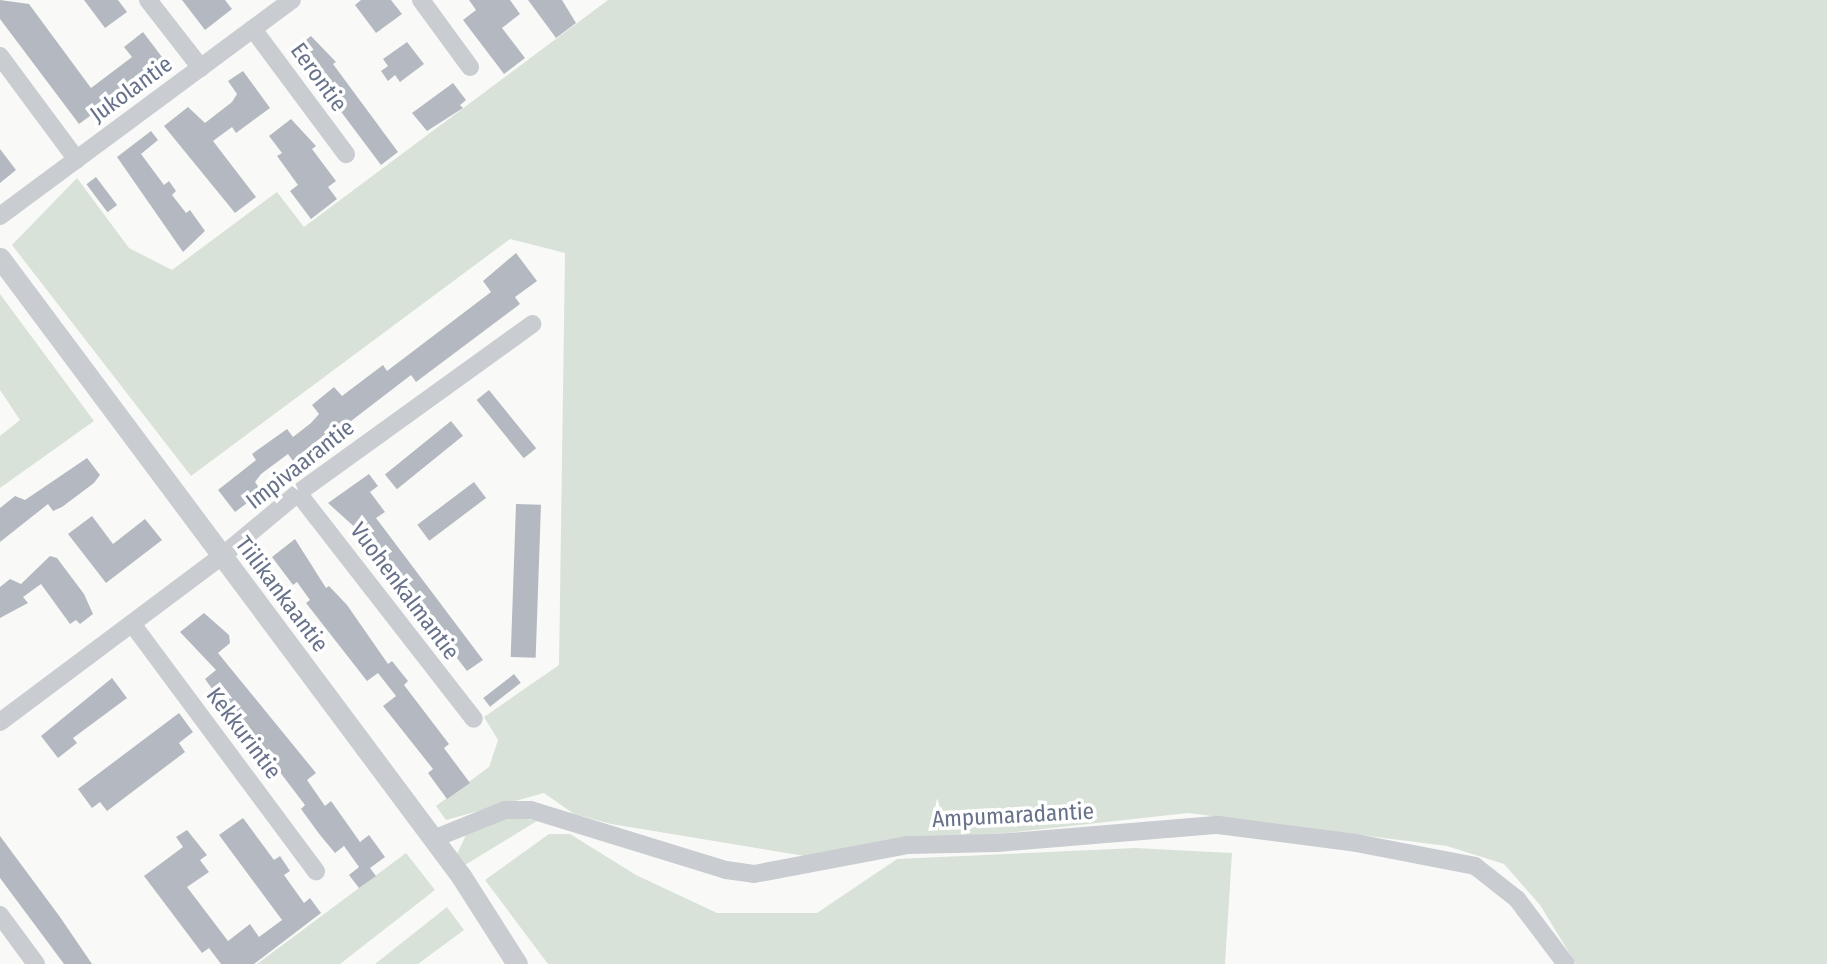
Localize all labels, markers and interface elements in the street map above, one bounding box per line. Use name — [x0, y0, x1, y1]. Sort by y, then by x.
street label: Eerontie — [285, 37, 353, 117]
street label: Jukolantie — [84, 50, 178, 128]
street label: Impivaarantie — [240, 413, 360, 515]
street label: Vuohenkalmantie — [345, 517, 465, 665]
street label: Tiilikankaantie — [230, 531, 334, 657]
street label: Kekkurintie — [201, 682, 287, 784]
street label: Ampumaradantie — [931, 797, 1095, 833]

